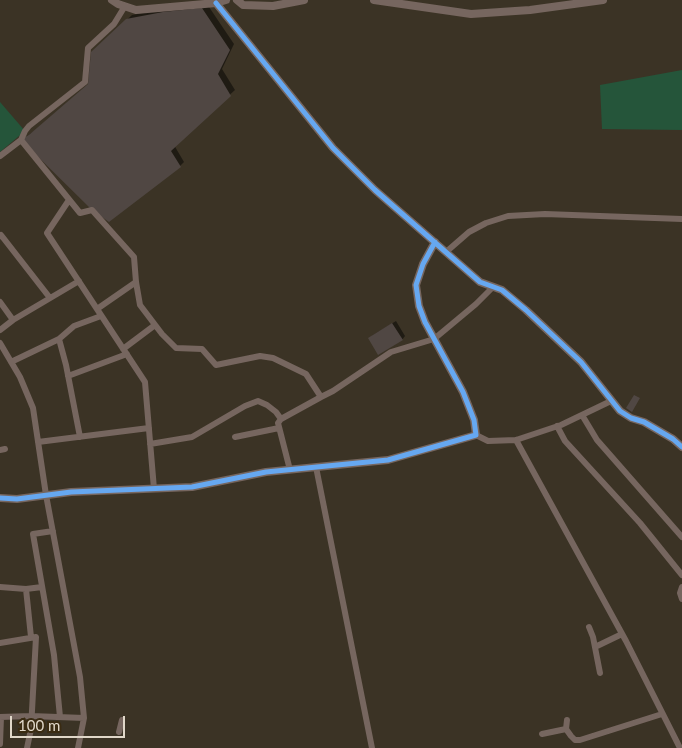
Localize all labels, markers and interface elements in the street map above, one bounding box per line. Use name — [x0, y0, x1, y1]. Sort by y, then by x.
scale bar — [12, 706, 128, 738]
text: 100 m — [18, 716, 60, 734]

